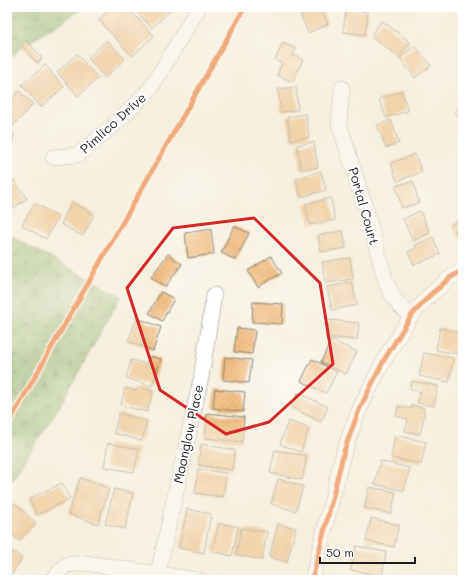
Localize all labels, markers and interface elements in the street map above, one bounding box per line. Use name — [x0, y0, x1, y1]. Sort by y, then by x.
street label: Pimlico Drive — [76, 88, 149, 157]
street label: Portal Court — [345, 165, 384, 247]
street label: Moonglow Place — [169, 383, 206, 485]
scale bar — [320, 539, 415, 565]
text: 50 m — [326, 544, 354, 560]

